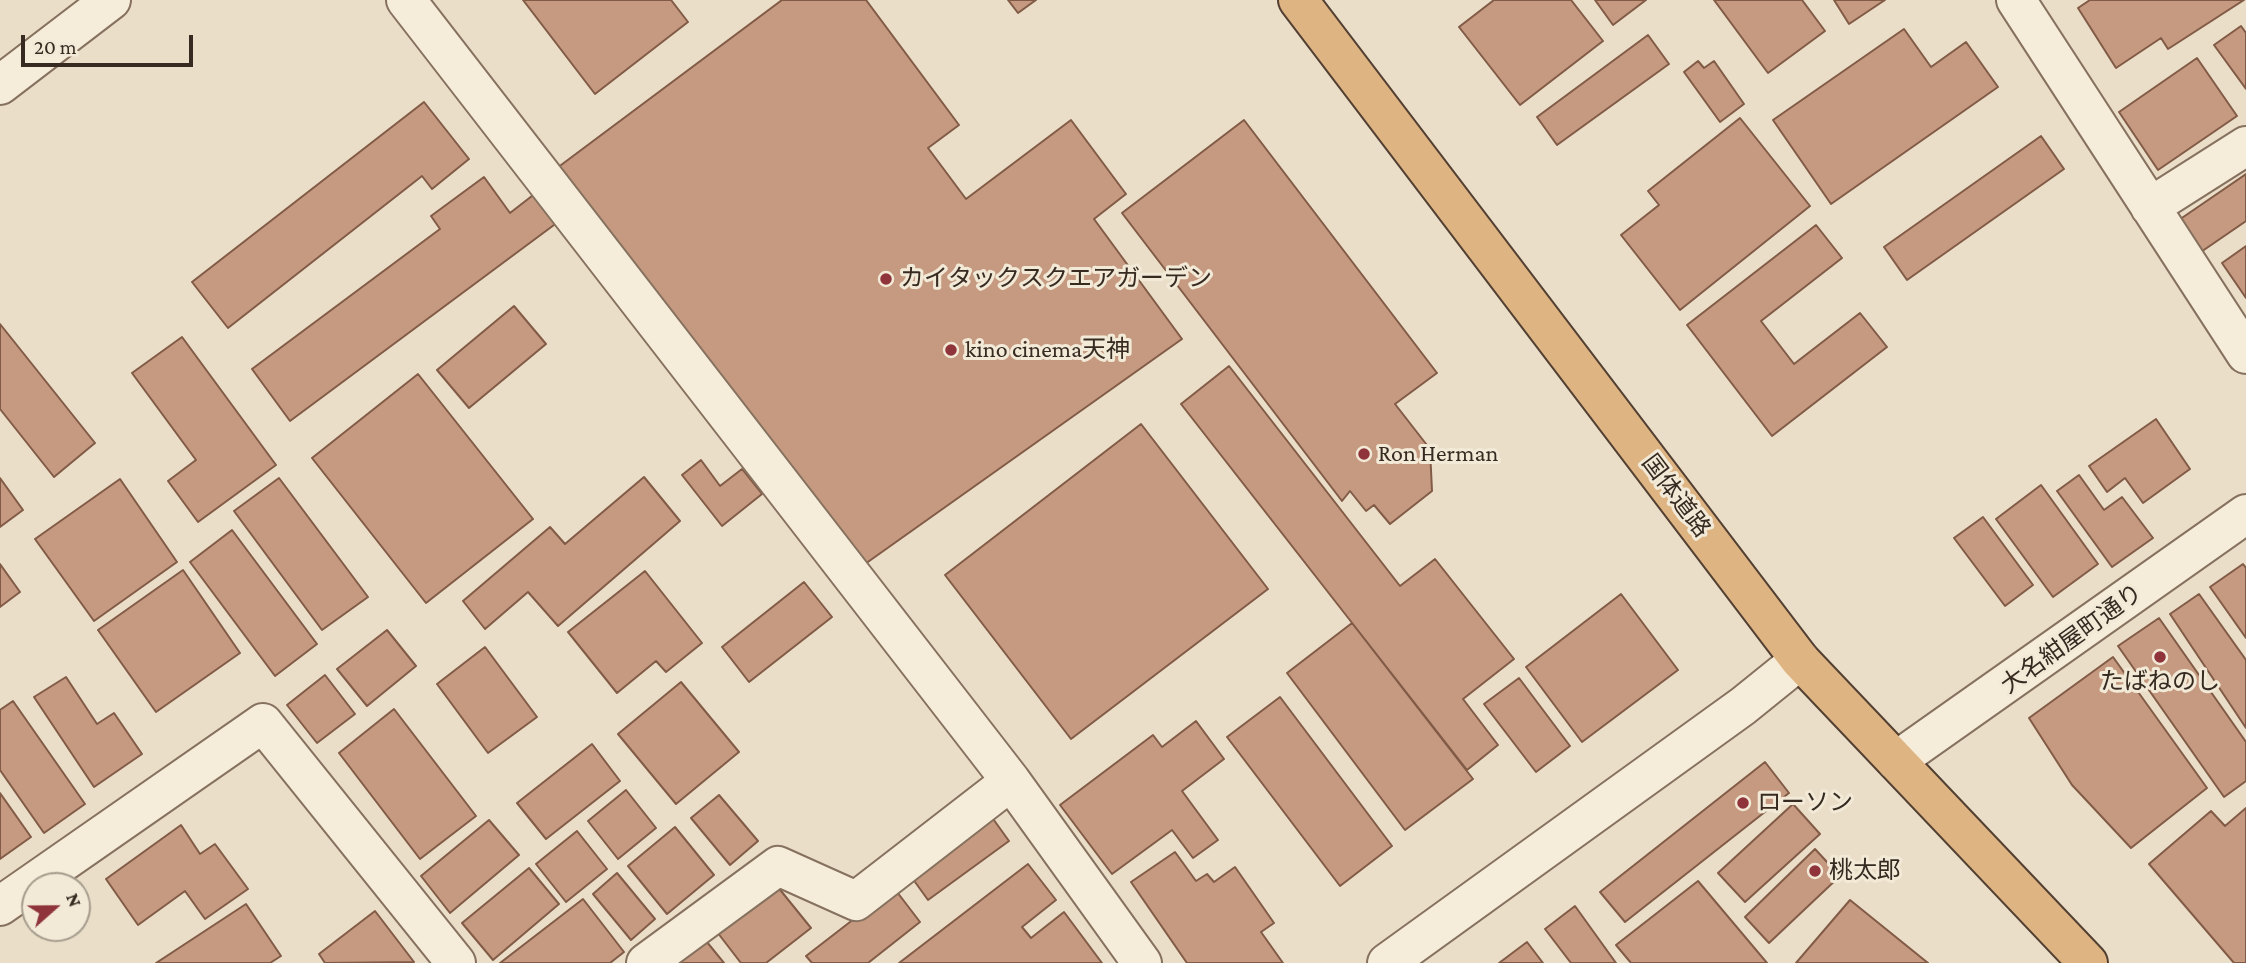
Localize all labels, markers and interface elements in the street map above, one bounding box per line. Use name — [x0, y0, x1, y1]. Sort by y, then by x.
scale bar — [24, 21, 196, 65]
text: 20 m — [34, 35, 77, 59]
place label: カイタックスクエアガーデン — [900, 265, 1212, 293]
marker: カイタックスクエアガーデン — [878, 271, 894, 287]
place label: kino cinema天神 — [965, 336, 1130, 364]
marker: kino cinema天神 — [943, 342, 959, 358]
place label: Ron Herman — [1378, 440, 1498, 468]
marker: Ron Herman — [1356, 446, 1372, 462]
street label: 国体道路 — [1636, 449, 1716, 543]
street label: 大名紺屋町通り — [1996, 578, 2148, 700]
marker: たばねのし — [2152, 649, 2168, 665]
place label: たばねのし — [2100, 668, 2220, 696]
place label: ローソン — [1757, 789, 1853, 817]
marker: ローソン — [1735, 795, 1751, 811]
place label: 桃太郎 — [1829, 857, 1901, 885]
marker: 桃太郎 — [1807, 863, 1823, 879]
north arrow — [21, 872, 91, 942]
text: N — [62, 890, 86, 910]

